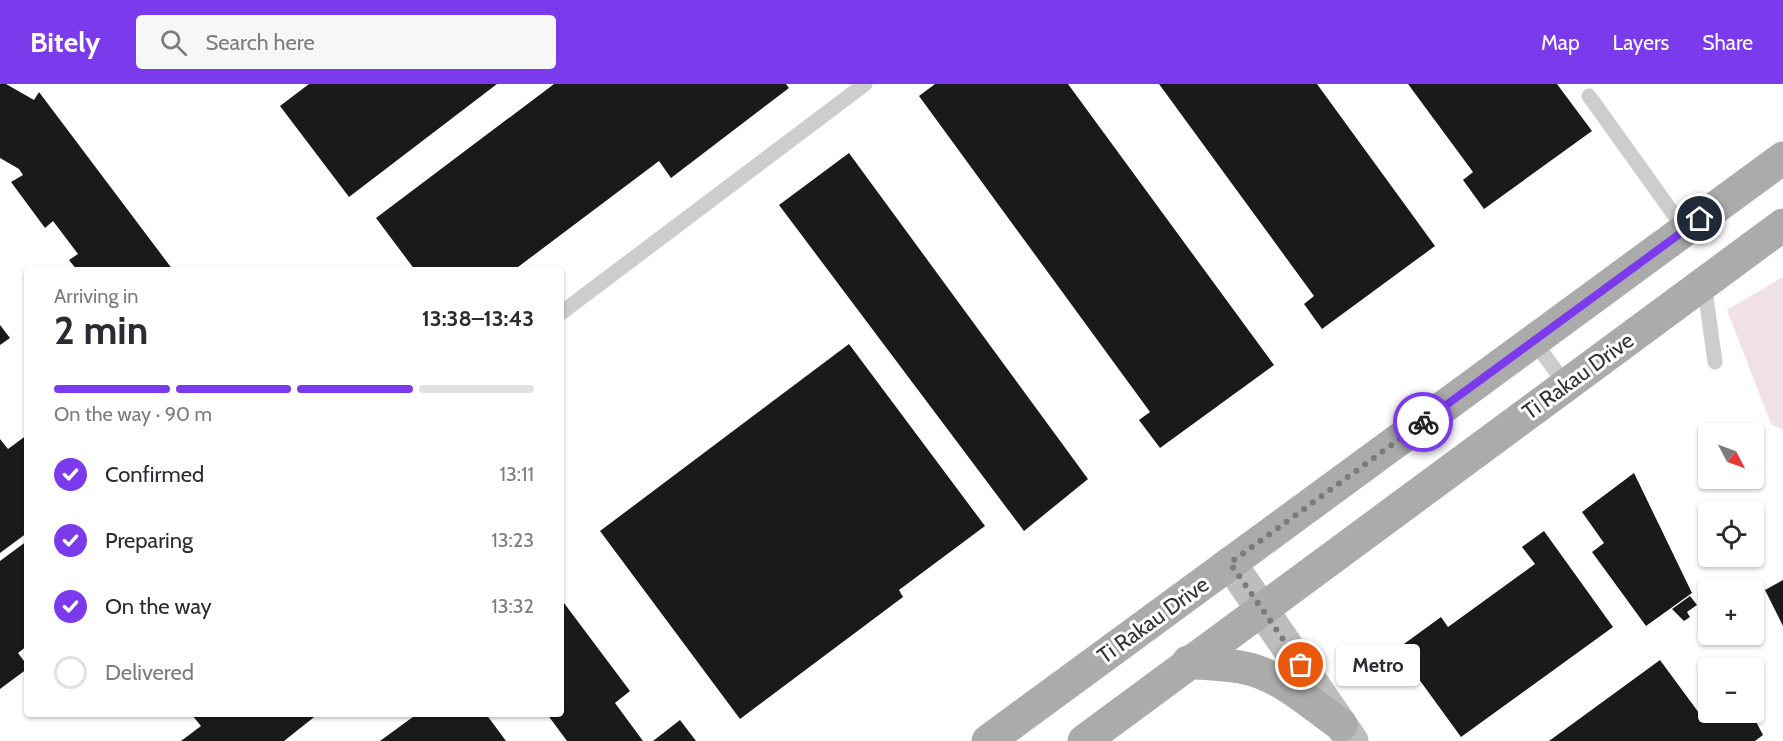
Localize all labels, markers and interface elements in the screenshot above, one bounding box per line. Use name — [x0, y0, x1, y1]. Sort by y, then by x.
search box — [136, 15, 556, 69]
text: Bitely — [30, 25, 100, 59]
icon: search — [157, 26, 190, 59]
text: Search here — [205, 29, 315, 56]
text: Map — [1541, 30, 1580, 55]
text: Layers — [1613, 30, 1669, 55]
text: Share — [1702, 30, 1753, 55]
pin — [1674, 193, 1725, 244]
icon: home — [1683, 202, 1716, 235]
text: Arriving in — [54, 284, 138, 308]
text: 13:38–13:43 — [422, 305, 534, 332]
text: 2 min — [54, 306, 148, 354]
street label: Ti Rakau Drive — [1517, 327, 1639, 425]
courier — [1393, 392, 1453, 452]
text: On the way · 90 m — [54, 402, 212, 426]
icon: bike — [1407, 406, 1440, 439]
north arrow — [1698, 423, 1764, 489]
map controls — [1698, 423, 1764, 723]
icon: check — [54, 458, 87, 491]
text: Confirmed — [105, 461, 204, 488]
text: 13:11 — [499, 462, 534, 486]
button: locate — [1698, 501, 1764, 567]
icon: check — [54, 524, 87, 557]
text: Preparing — [105, 527, 193, 554]
text: 13:23 — [491, 528, 534, 552]
street label: Ti Rakau Drive — [1092, 571, 1214, 669]
button: + — [1698, 579, 1764, 645]
icon: check — [54, 590, 87, 623]
text: On the way — [105, 593, 212, 620]
text: 13:32 — [491, 594, 534, 618]
pin — [1275, 639, 1326, 690]
callout: Metro — [1337, 644, 1421, 686]
icon: bag — [1284, 648, 1317, 681]
text: Metro — [1352, 653, 1404, 677]
button: − — [1698, 657, 1764, 723]
text: Delivered — [105, 659, 194, 686]

